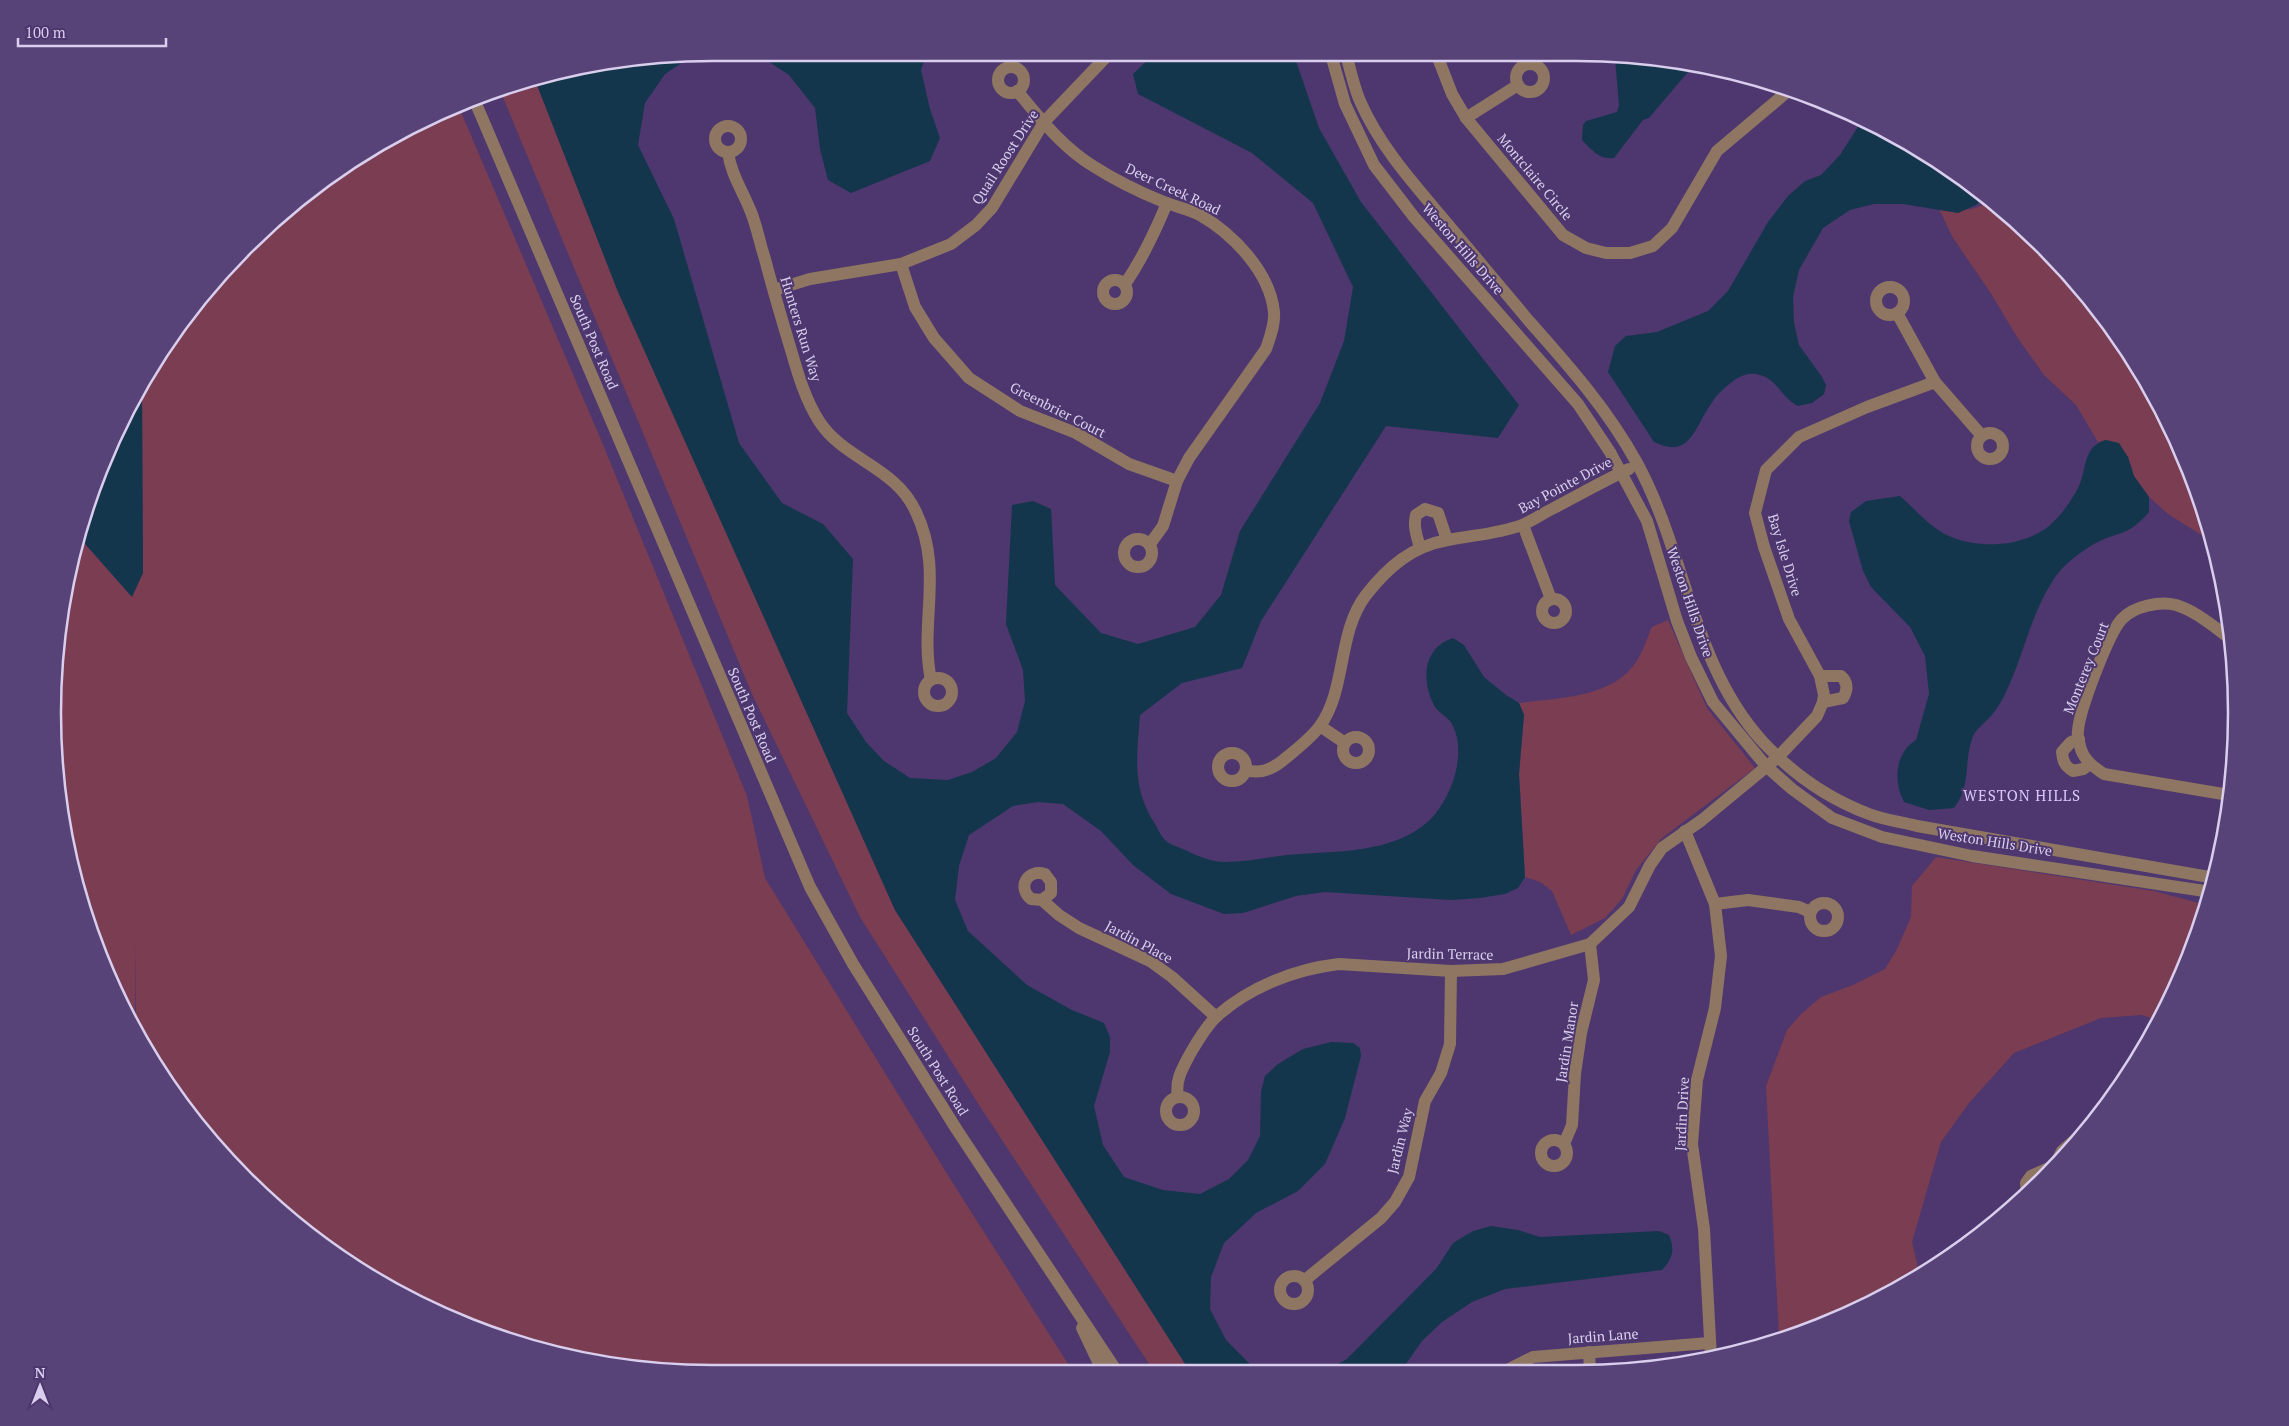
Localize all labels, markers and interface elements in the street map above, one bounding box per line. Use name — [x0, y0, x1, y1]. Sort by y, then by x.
scale bar — [18, 15, 165, 47]
text: 100 m — [25, 22, 66, 42]
street label: Quail Roost Drive — [967, 106, 1042, 208]
street label: Montclaire Circle — [1494, 129, 1577, 224]
street label: Deer Creek Road — [1122, 158, 1224, 219]
street label: Weston Hills Drive — [1418, 199, 1508, 299]
street label: Hunters Run Way — [777, 274, 827, 384]
street label: South Post Road — [566, 291, 623, 393]
street label: Greenbrier Court — [1007, 377, 1110, 442]
street label: Bay Pointe Drive — [1515, 452, 1615, 517]
street label: Bay Isle Drive — [1764, 511, 1807, 598]
street label: Weston Hills Drive — [1663, 544, 1718, 660]
street label: Monterey Court — [2058, 618, 2113, 717]
street label: South Post Road — [724, 664, 781, 766]
district label: WESTON HILLS — [1963, 785, 2081, 805]
street label: Weston Hills Drive — [1936, 823, 2054, 860]
street label: Jardin Place — [1102, 916, 1176, 967]
street label: Jardin Terrace — [1406, 943, 1494, 964]
street label: Jardin Manor — [1551, 1000, 1582, 1084]
street label: South Post Road — [903, 1023, 974, 1119]
street label: Jardin Drive — [1670, 1076, 1693, 1152]
street label: Jardin Way — [1382, 1105, 1417, 1176]
street label: Jardin Lane — [1567, 1324, 1639, 1347]
north arrow — [15, 1361, 65, 1411]
text: N — [35, 1363, 46, 1382]

